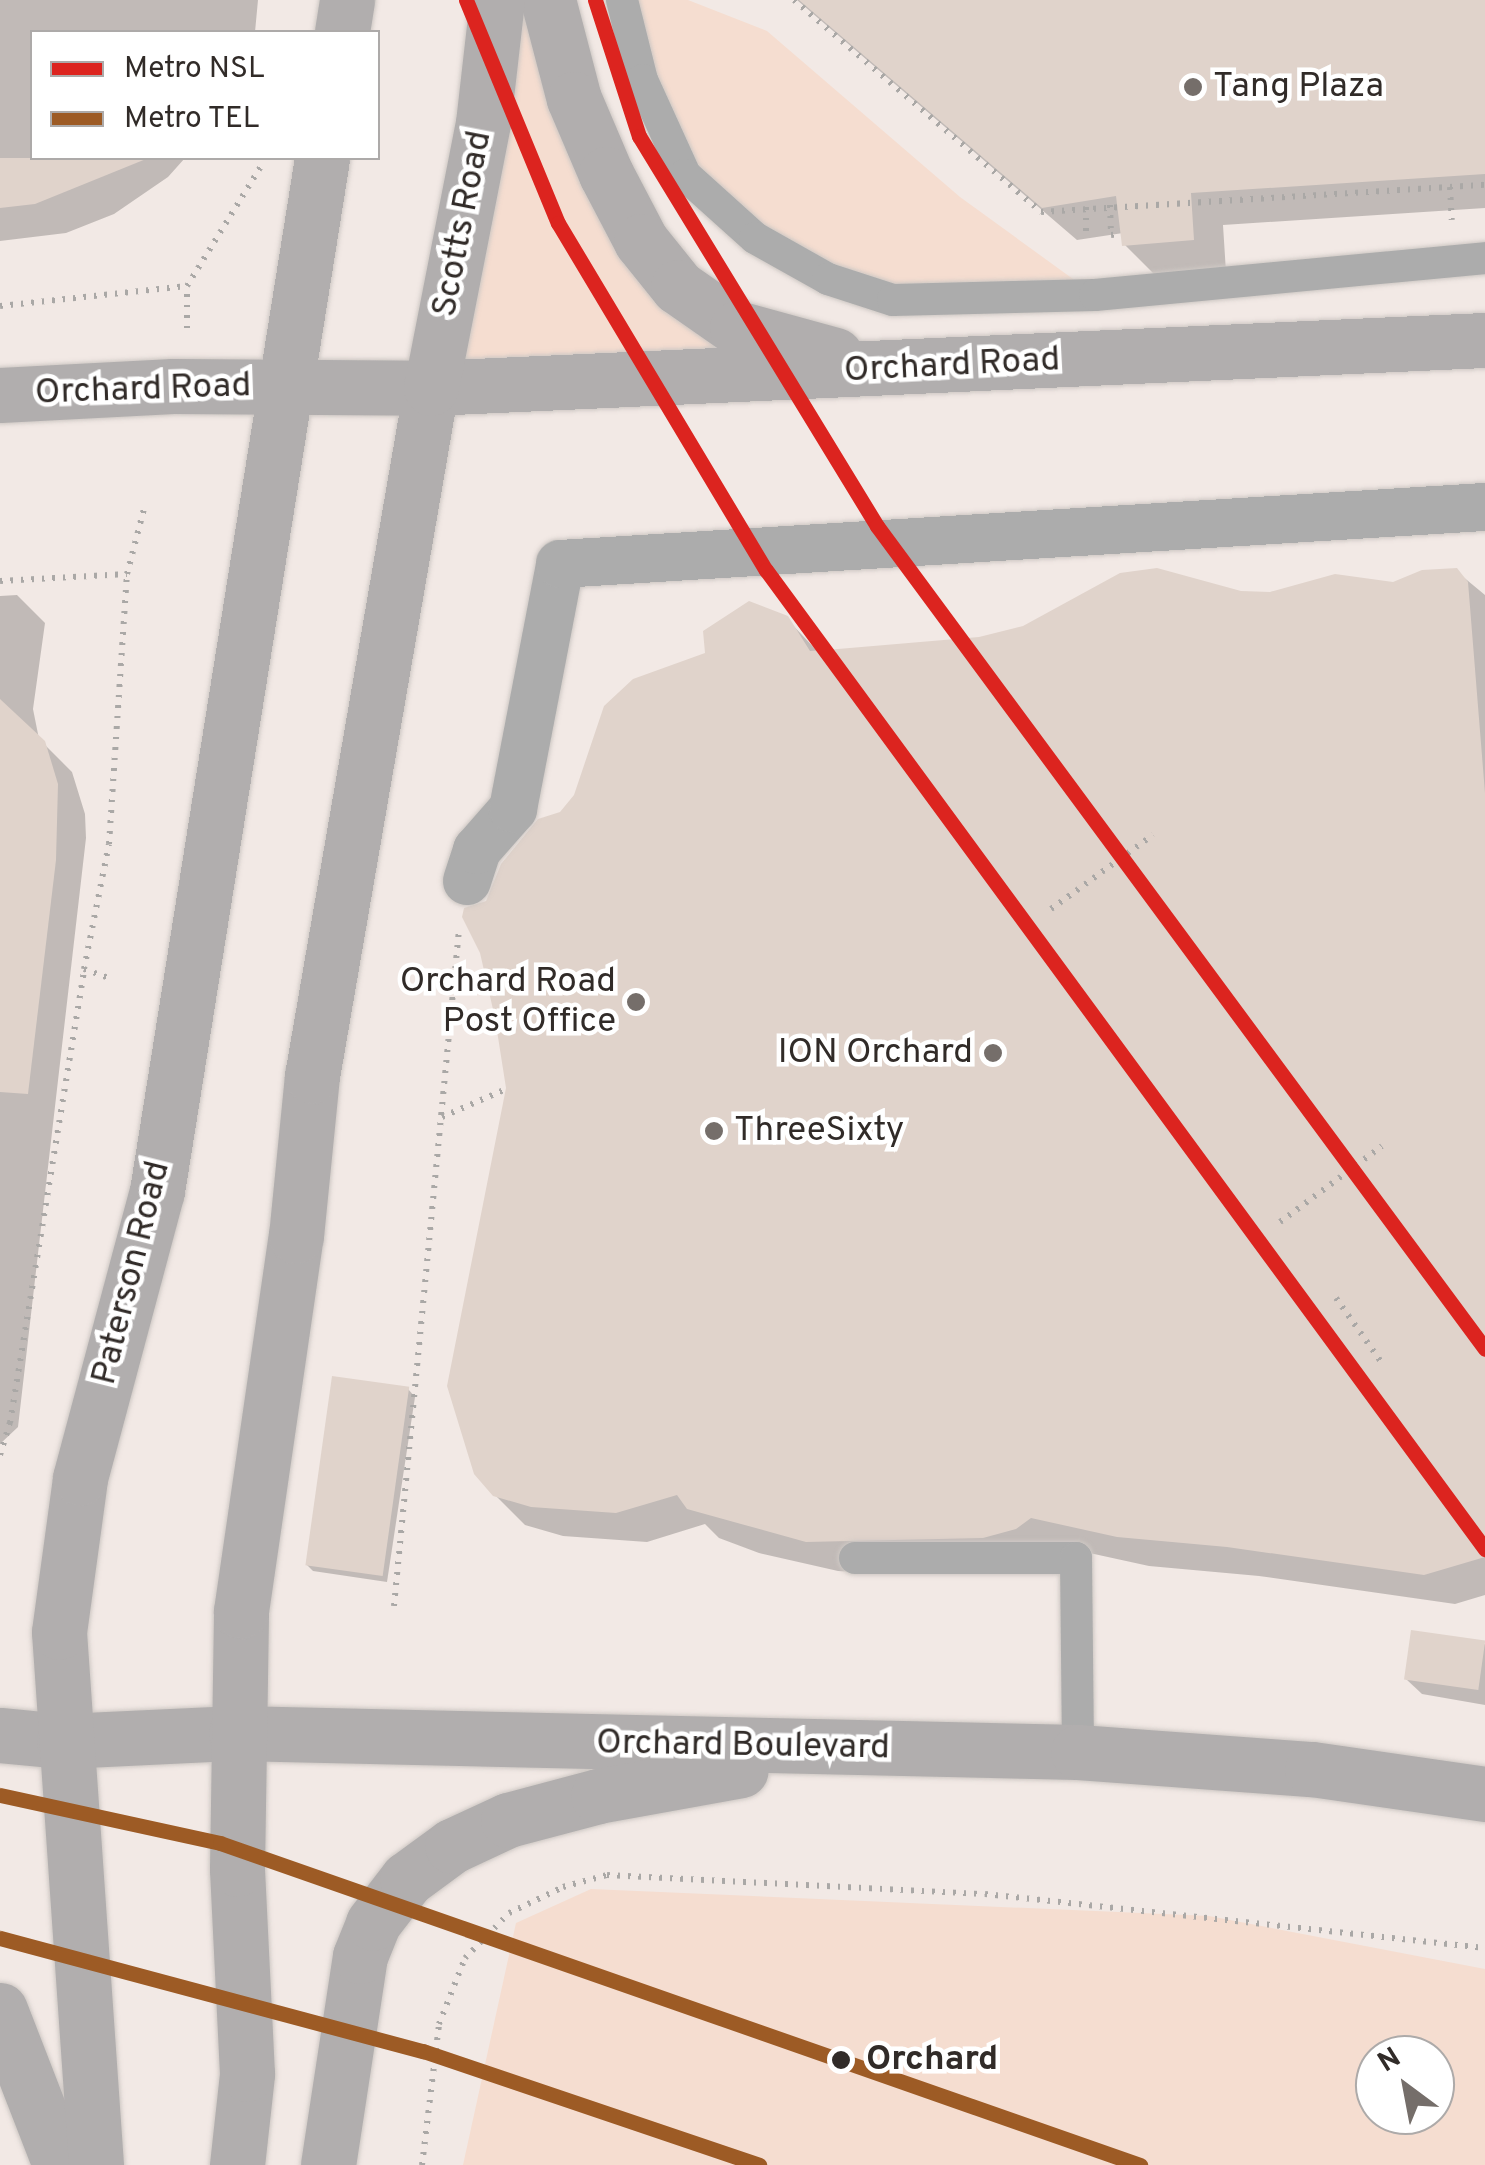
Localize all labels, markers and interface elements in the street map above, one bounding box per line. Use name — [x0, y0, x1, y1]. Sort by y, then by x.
legend — [30, 30, 380, 160]
text: Metro NSL — [124, 51, 265, 88]
place label: Tang Plaza — [1213, 66, 1384, 108]
marker: Tang Plaza — [1182, 76, 1204, 98]
text: Metro TEL — [124, 101, 260, 138]
street label: Scotts Road — [424, 127, 502, 321]
street label: Orchard Road — [843, 339, 1061, 393]
street label: Orchard Road — [34, 365, 252, 415]
place label: Orchard Road Post Office — [400, 961, 616, 1043]
marker: Orchard Road Post Office — [625, 991, 647, 1013]
place label: ION Orchard — [778, 1032, 973, 1074]
marker: ION Orchard — [982, 1042, 1004, 1064]
place label: ThreeSixty — [734, 1110, 904, 1152]
marker: ThreeSixty — [703, 1120, 725, 1142]
street label: Paterson Road — [84, 1157, 180, 1389]
street label: Orchard Boulevard — [596, 1722, 890, 1770]
north arrow — [1355, 2035, 1455, 2135]
place label: Orchard — [866, 2039, 998, 2081]
text: N — [1372, 2041, 1408, 2082]
marker: Orchard — [825, 2044, 857, 2076]

